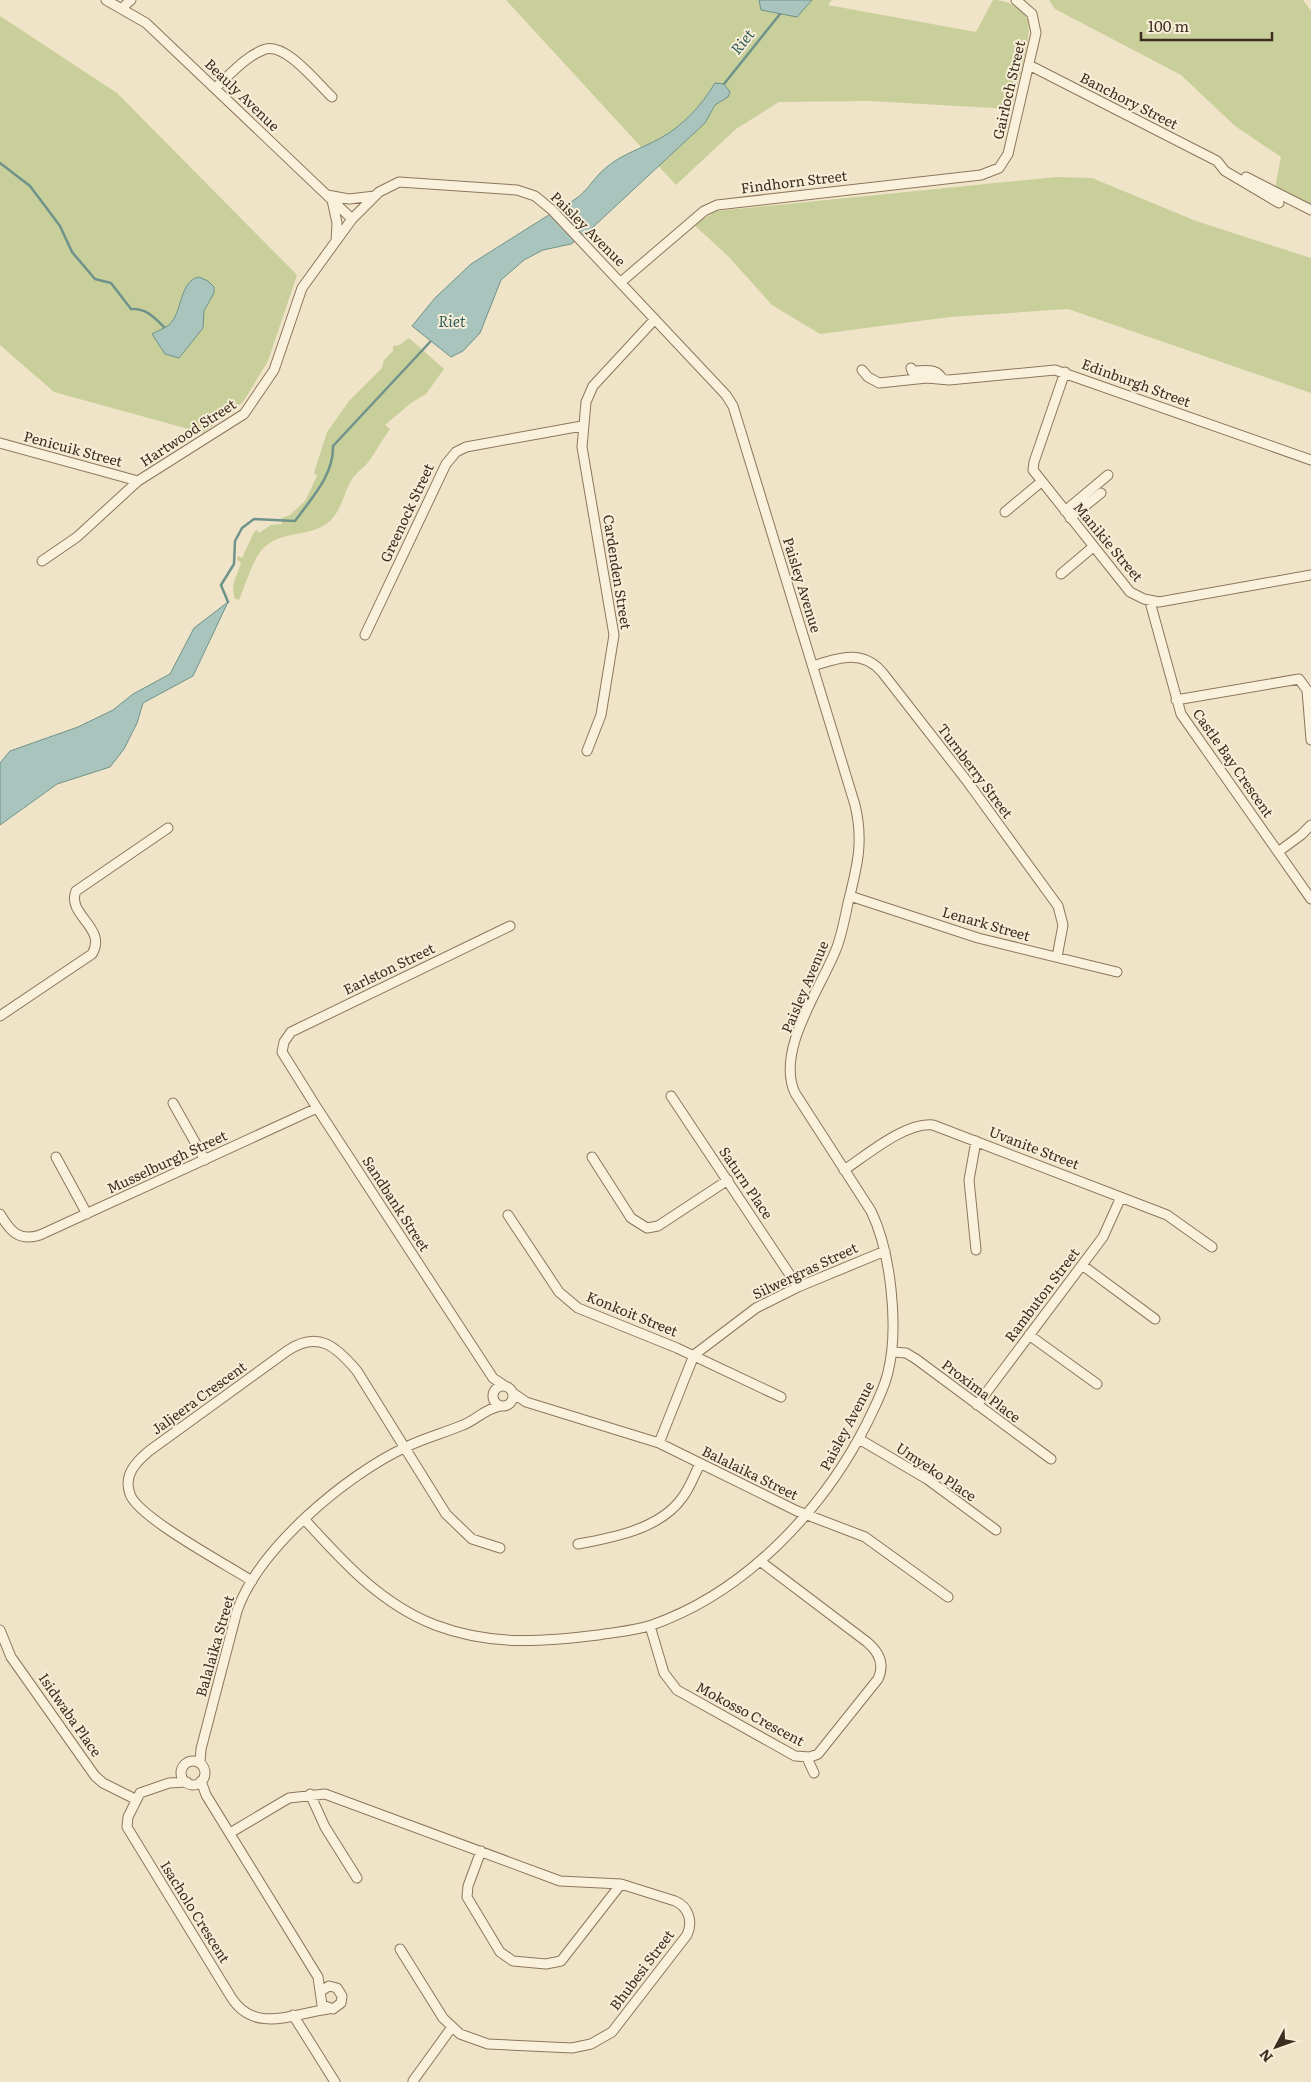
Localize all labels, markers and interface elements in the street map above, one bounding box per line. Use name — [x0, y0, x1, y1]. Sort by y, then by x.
scale bar — [1141, 10, 1272, 42]
text: 100 m — [1148, 14, 1189, 37]
water label: Riet — [724, 23, 759, 59]
street label: Gairloch Street — [987, 38, 1029, 141]
street label: Beauly Avenue — [201, 53, 284, 135]
street label: Banchory Street — [1077, 67, 1182, 134]
street label: Findhorn Street — [740, 165, 849, 197]
street label: Paisley Avenue — [547, 186, 631, 270]
water label: Riet — [438, 309, 466, 332]
street label: Edinburgh Street — [1079, 353, 1194, 411]
street label: Hartwood Street — [136, 393, 240, 471]
street label: Penicuik Street — [22, 425, 125, 471]
street label: Greenock Street — [374, 460, 438, 565]
street label: Manikie Street — [1069, 497, 1148, 586]
street label: Cardenden Street — [599, 513, 637, 631]
street label: Paisley Avenue — [779, 535, 827, 635]
street label: Castle Bay Crescent — [1189, 704, 1279, 821]
street label: Turnberry Street — [933, 719, 1018, 822]
street label: Lenark Street — [940, 901, 1033, 945]
street label: Earlston Street — [340, 937, 438, 999]
street label: Paisley Avenue — [776, 937, 833, 1036]
street label: Uvanite Street — [986, 1121, 1083, 1174]
street label: Musselburgh Street — [103, 1124, 230, 1198]
street label: Saturn Place — [715, 1142, 778, 1223]
street label: Sandbank Street — [359, 1152, 435, 1255]
street label: Silwergras Street — [749, 1237, 861, 1303]
street label: Rambuton Street — [999, 1243, 1083, 1346]
street label: Konkoit Street — [584, 1286, 681, 1341]
street label: Proxima Place — [938, 1354, 1025, 1427]
street label: Jaljeera Crescent — [147, 1356, 250, 1438]
street label: Paisley Avenue — [814, 1377, 878, 1474]
street label: Umyeko Place — [893, 1437, 981, 1505]
street label: Balalaika Street — [699, 1440, 802, 1504]
street label: Balalaika Street — [190, 1592, 238, 1699]
street label: Isidwaba Place — [35, 1669, 107, 1760]
street label: Mokosso Crescent — [693, 1676, 808, 1750]
street label: Isacholo Crescent — [156, 1856, 236, 1967]
street label: Bhubesi Street — [604, 1925, 678, 2014]
north arrow — [1251, 2022, 1301, 2072]
text: N — [1254, 2045, 1277, 2067]

